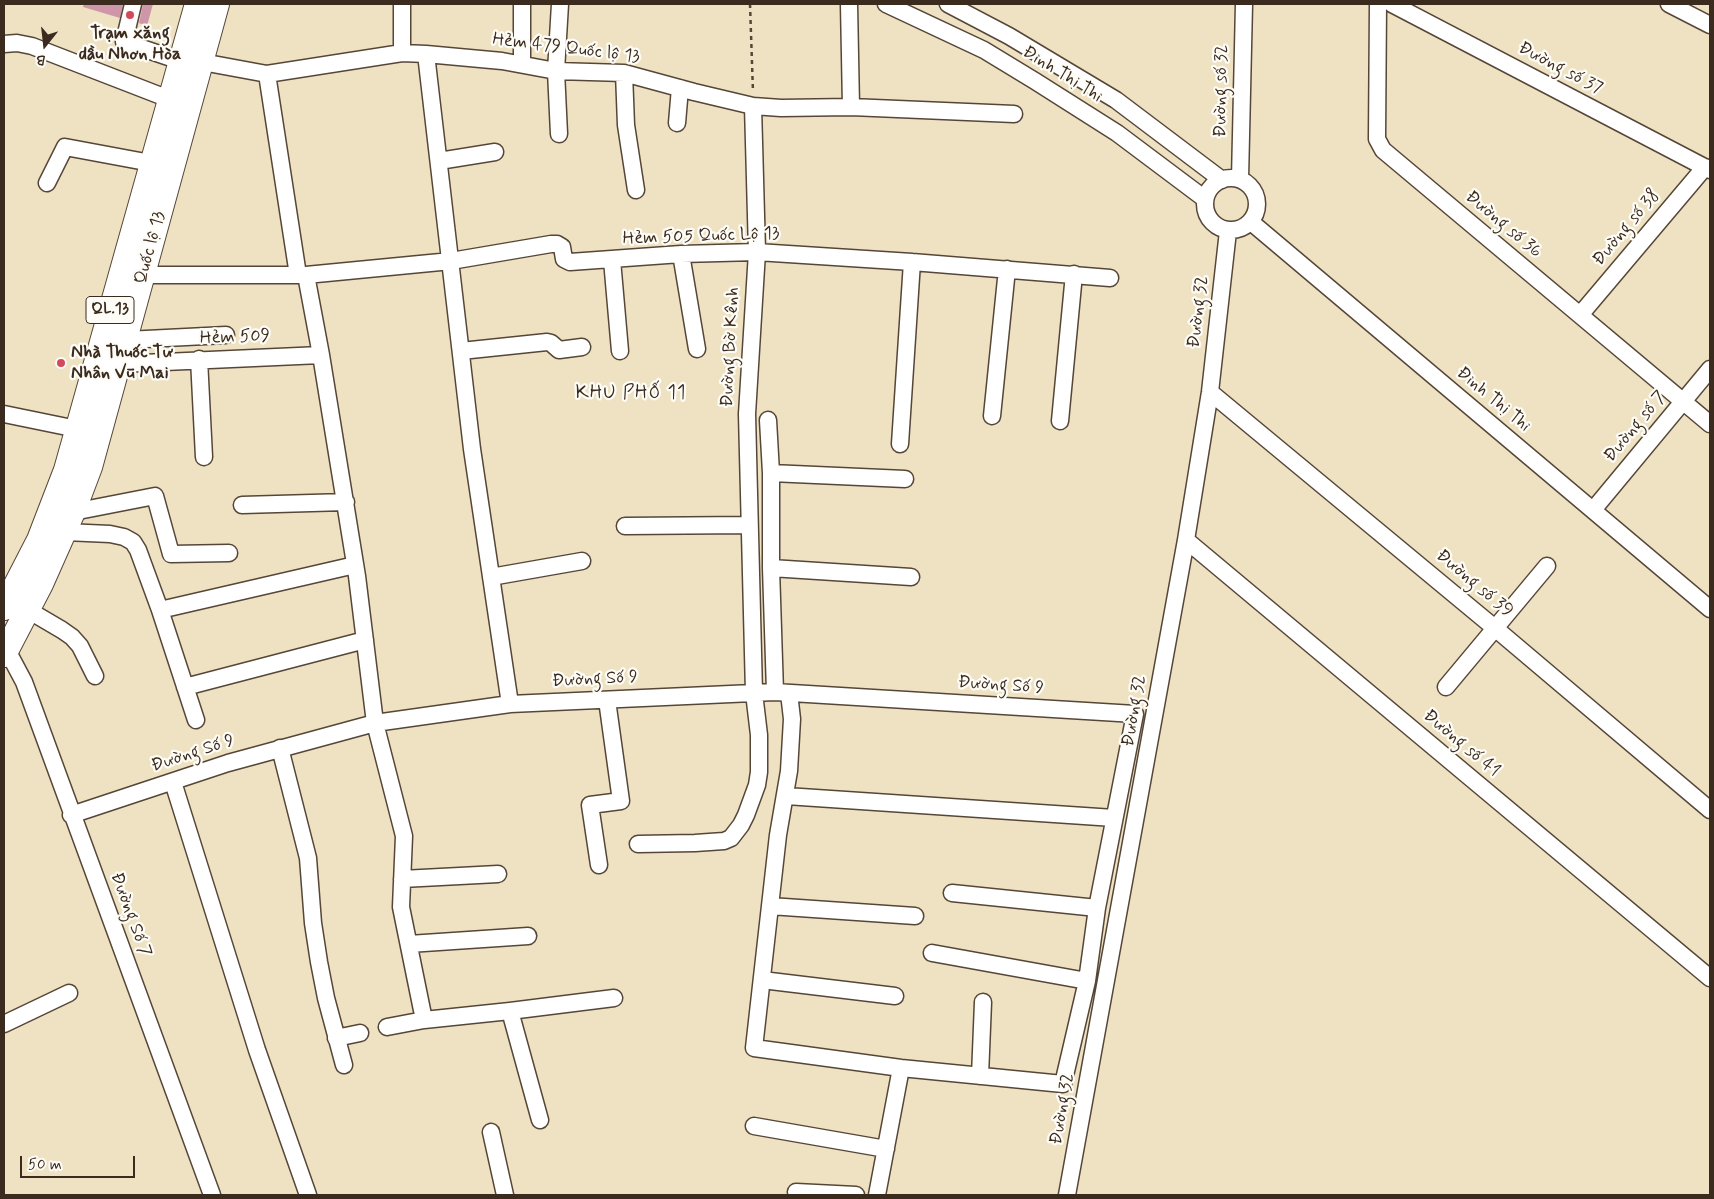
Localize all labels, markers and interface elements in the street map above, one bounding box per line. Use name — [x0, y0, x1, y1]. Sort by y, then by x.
marker: Trạm xăng dầu Nhơn Hòa — [124, 9, 136, 21]
north arrow — [20, 20, 70, 70]
place label: Trạm xăng dầu Nhơn Hòa — [79, 23, 181, 66]
street label: Hẻm 479 Quốc lộ 13 — [491, 29, 641, 69]
street label: Đường số 37 — [1514, 38, 1606, 100]
street label: Đinh Thị Thi — [1018, 42, 1106, 108]
street label: Đường số 32 — [1210, 44, 1234, 138]
text: B — [34, 50, 48, 69]
street label: Đường số 38 — [1589, 185, 1665, 271]
street label: Đường số 36 — [1460, 187, 1546, 263]
street label: Quốc lộ 13 — [131, 209, 171, 287]
street label: Hẻm 505 Quốc Lộ 13 — [622, 223, 780, 251]
street label: Đường 32 — [1184, 275, 1214, 349]
street label: Đường Bờ Kênh — [717, 286, 745, 408]
road number: QL.13 — [86, 296, 134, 324]
street label: Hẻm 509 — [199, 326, 271, 350]
place label: Nhà Thuốc Tư Nhân Vū Mai — [71, 342, 173, 384]
marker: Nhà Thuốc Tư Nhân Vū Mai — [55, 357, 67, 369]
street label: Đinh Thị Thi — [1452, 363, 1534, 437]
district label: KHU PHỐ 11 — [576, 383, 686, 405]
street label: Đường số 7 — [1600, 387, 1672, 467]
street label: Đường số 39 — [1431, 545, 1517, 623]
street label: Đường Số 9 — [551, 667, 639, 693]
street label: Đường Số 9 — [957, 672, 1045, 700]
street label: Đường 32 — [1118, 674, 1152, 748]
street label: Đường số 41 — [1418, 706, 1504, 782]
street label: Đường Số 9 — [149, 730, 237, 778]
street label: Đường Số 7 — [105, 870, 155, 960]
street label: Đường 32 — [1046, 1072, 1080, 1146]
scale bar — [22, 1146, 138, 1178]
text: 50 m — [28, 1155, 62, 1175]

